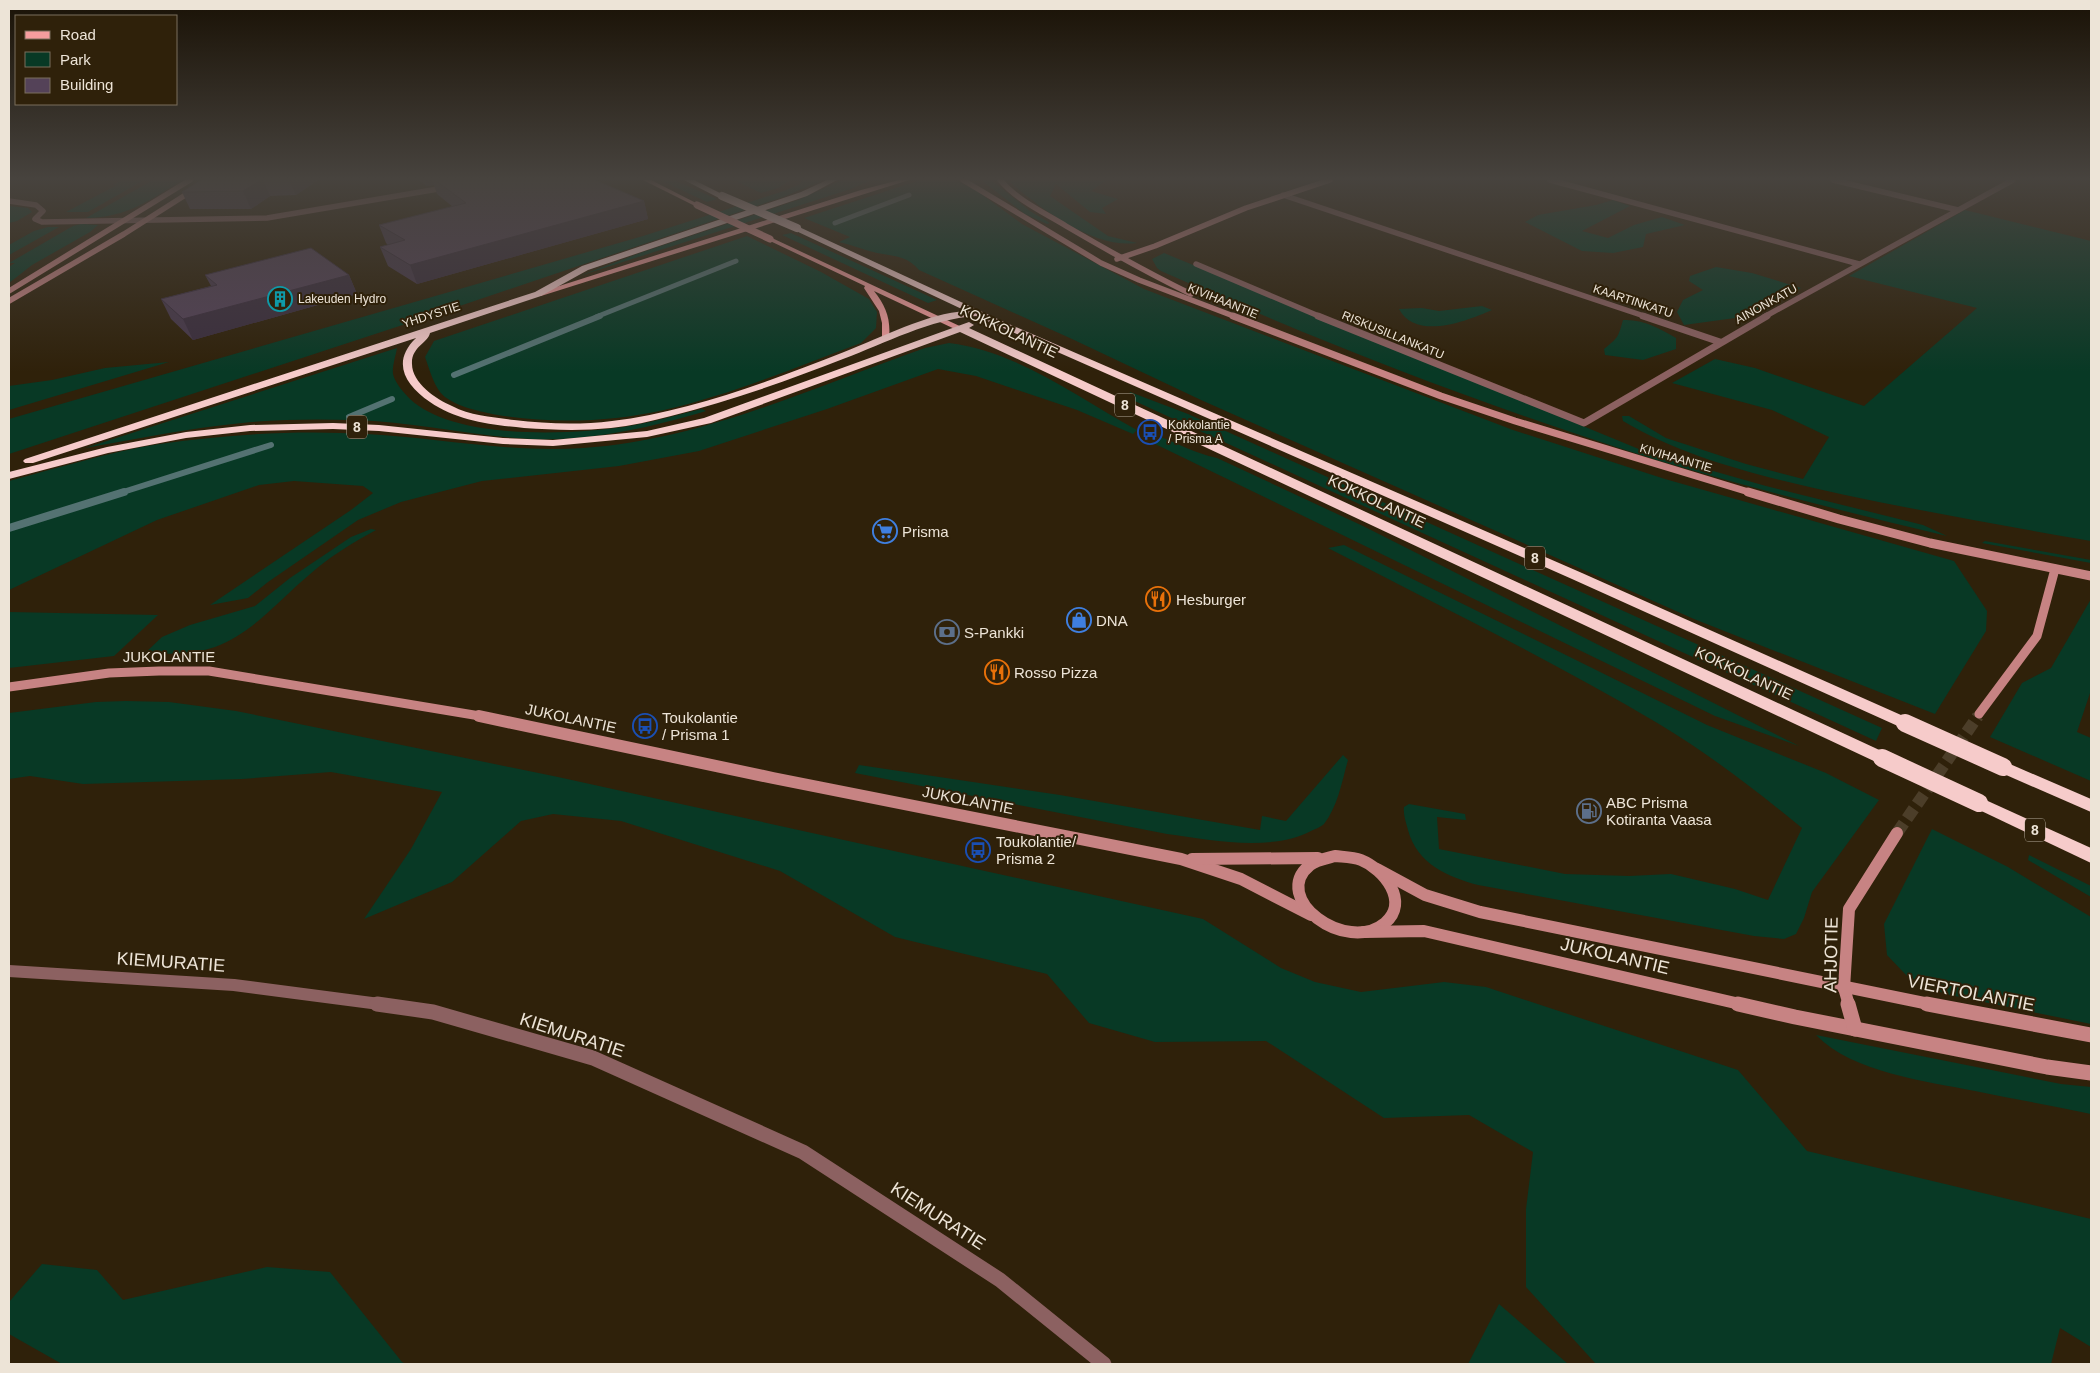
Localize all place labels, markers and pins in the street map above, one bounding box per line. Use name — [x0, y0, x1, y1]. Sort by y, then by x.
building icon: Lakeuden Hydro — [267, 286, 293, 312]
place label: Lakeuden Hydro — [298, 292, 386, 306]
place label: Kokkolantie / Prisma A — [1168, 418, 1230, 446]
bus stop icon: Kokkolantie / Prisma A — [1137, 419, 1163, 445]
supermarket icon: Prisma — [872, 518, 898, 544]
place label: Prisma — [902, 523, 949, 540]
restaurant icon: Hesburger — [1145, 586, 1171, 612]
place label: Hesburger — [1176, 591, 1246, 608]
shop icon: DNA — [1066, 607, 1092, 633]
place label: DNA — [1096, 612, 1128, 629]
bank icon: S-Pankki — [934, 619, 960, 645]
place label: S-Pankki — [964, 624, 1024, 641]
restaurant icon: Rosso Pizza — [984, 659, 1010, 685]
place label: Rosso Pizza — [1014, 664, 1098, 681]
place label: Toukolantie / Prisma 1 — [662, 709, 738, 743]
bus stop icon: Toukolantie / Prisma 1 — [632, 713, 658, 739]
place label: ABC Prisma Kotiranta Vaasa — [1606, 794, 1712, 828]
fuel station icon: ABC Prisma Kotiranta Vaasa — [1576, 798, 1602, 824]
place label: Toukolantie/ Prisma 2 — [996, 833, 1077, 867]
bus stop icon: Toukolantie/ Prisma 2 — [965, 837, 991, 863]

